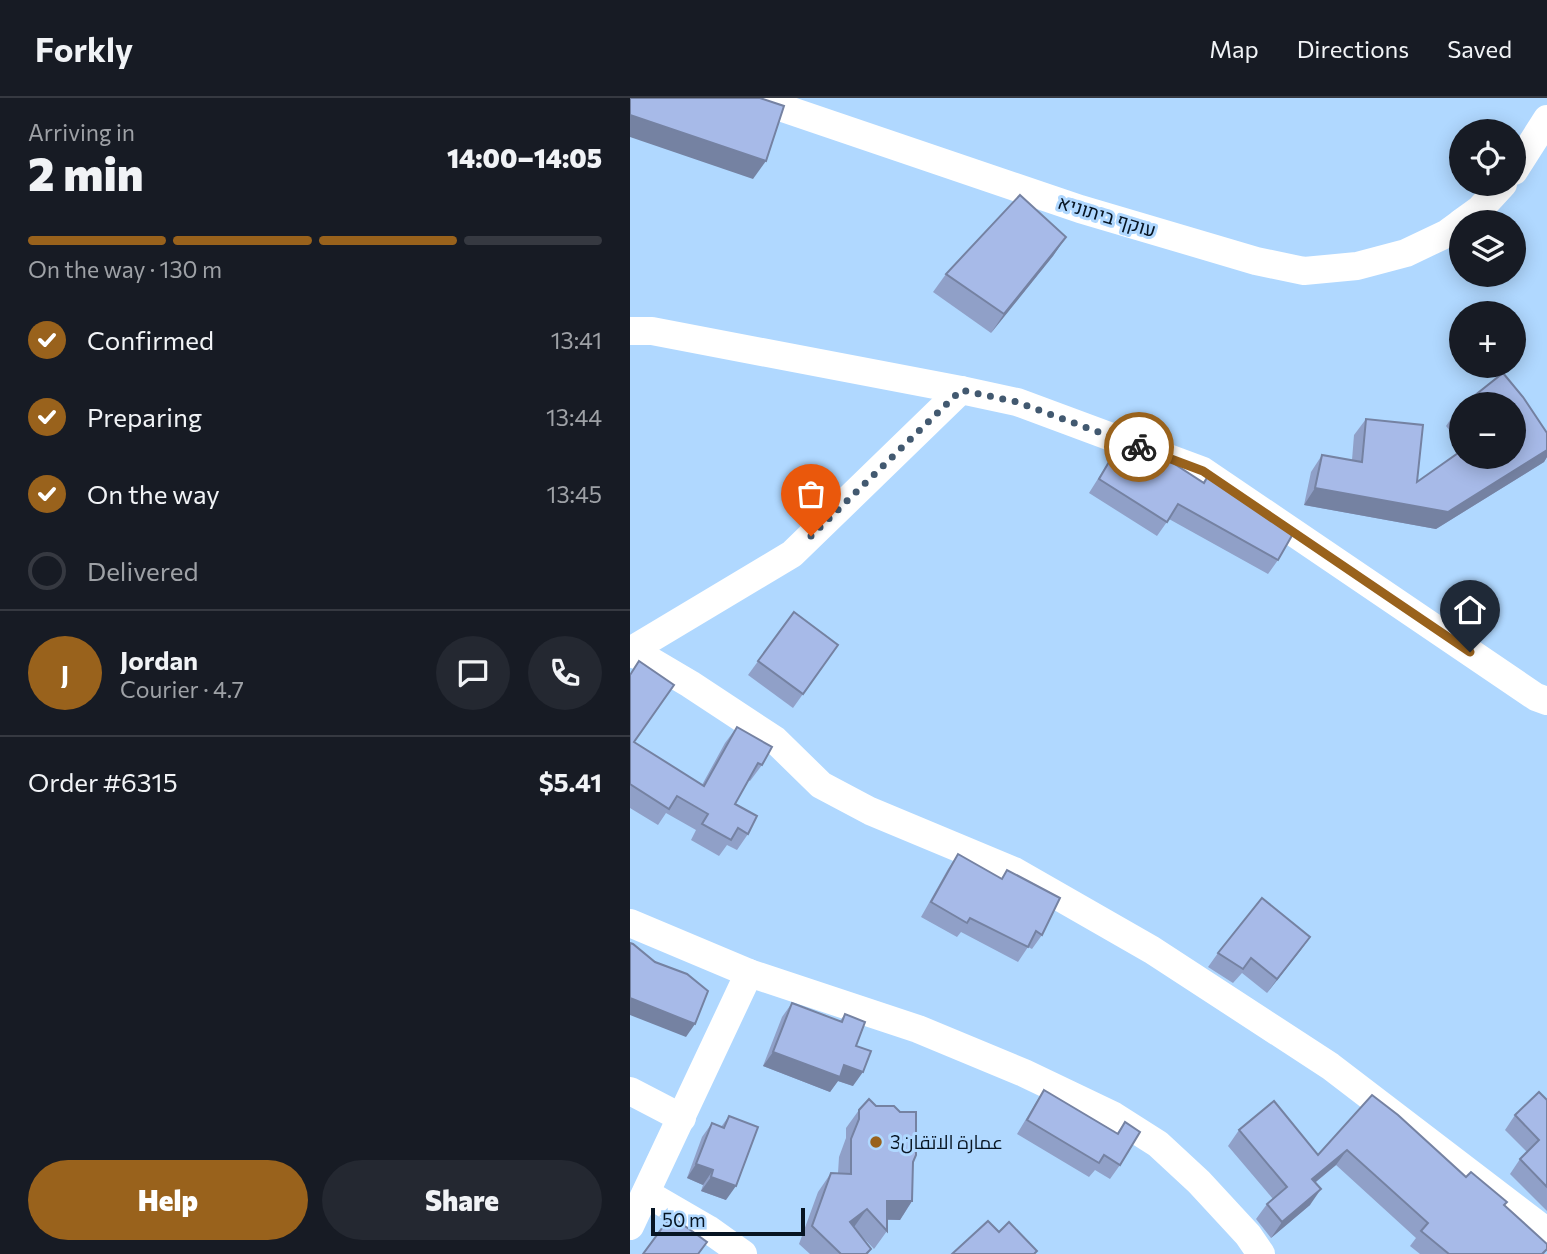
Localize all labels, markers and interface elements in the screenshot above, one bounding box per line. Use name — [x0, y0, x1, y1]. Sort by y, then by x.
text: Forkly — [35, 28, 133, 69]
text: Map — [1209, 34, 1259, 63]
text: Directions — [1297, 34, 1409, 63]
text: Saved — [1447, 34, 1512, 63]
text: Arriving in — [28, 118, 135, 146]
map controls — [1449, 119, 1526, 469]
button: locate — [1449, 119, 1526, 196]
text: 14:00–14:05 — [447, 142, 602, 173]
text: 2 min — [28, 144, 144, 200]
street label: עוקף ביתוניא — [1055, 190, 1159, 241]
button: layers — [1449, 210, 1526, 287]
text: On the way · 130 m — [28, 255, 222, 283]
button: + — [1449, 301, 1526, 378]
icon: check — [28, 321, 66, 359]
text: Confirmed — [87, 324, 214, 355]
text: 13:41 — [551, 326, 602, 354]
button: − — [1449, 392, 1526, 469]
icon: check — [28, 398, 66, 436]
text: Preparing — [87, 401, 202, 432]
text: 13:44 — [546, 403, 602, 431]
courier — [1104, 412, 1174, 482]
icon: bike — [1120, 428, 1158, 466]
pin — [781, 464, 841, 536]
icon: check — [28, 475, 66, 513]
icon: bag — [792, 475, 830, 513]
text: On the way — [87, 478, 220, 509]
text: 13:45 — [547, 480, 602, 508]
text: Delivered — [87, 555, 198, 586]
pin — [1440, 580, 1500, 652]
icon: home — [1451, 591, 1489, 629]
button: chat — [436, 636, 510, 710]
button: phone — [528, 636, 602, 710]
text: Jordan — [120, 644, 198, 675]
text: J — [61, 658, 69, 689]
text: Courier · 4.7 — [120, 675, 244, 703]
text: Order #6315 — [28, 766, 178, 797]
text: $5.41 — [539, 766, 602, 797]
place label: عمارة الاتقان3 — [890, 1130, 1003, 1154]
marker: عمارة الاتقان3 — [868, 1134, 884, 1150]
button: Help — [28, 1160, 308, 1240]
button: Share — [322, 1160, 602, 1240]
scale bar — [651, 1205, 805, 1237]
text: 50 m — [662, 1208, 706, 1231]

